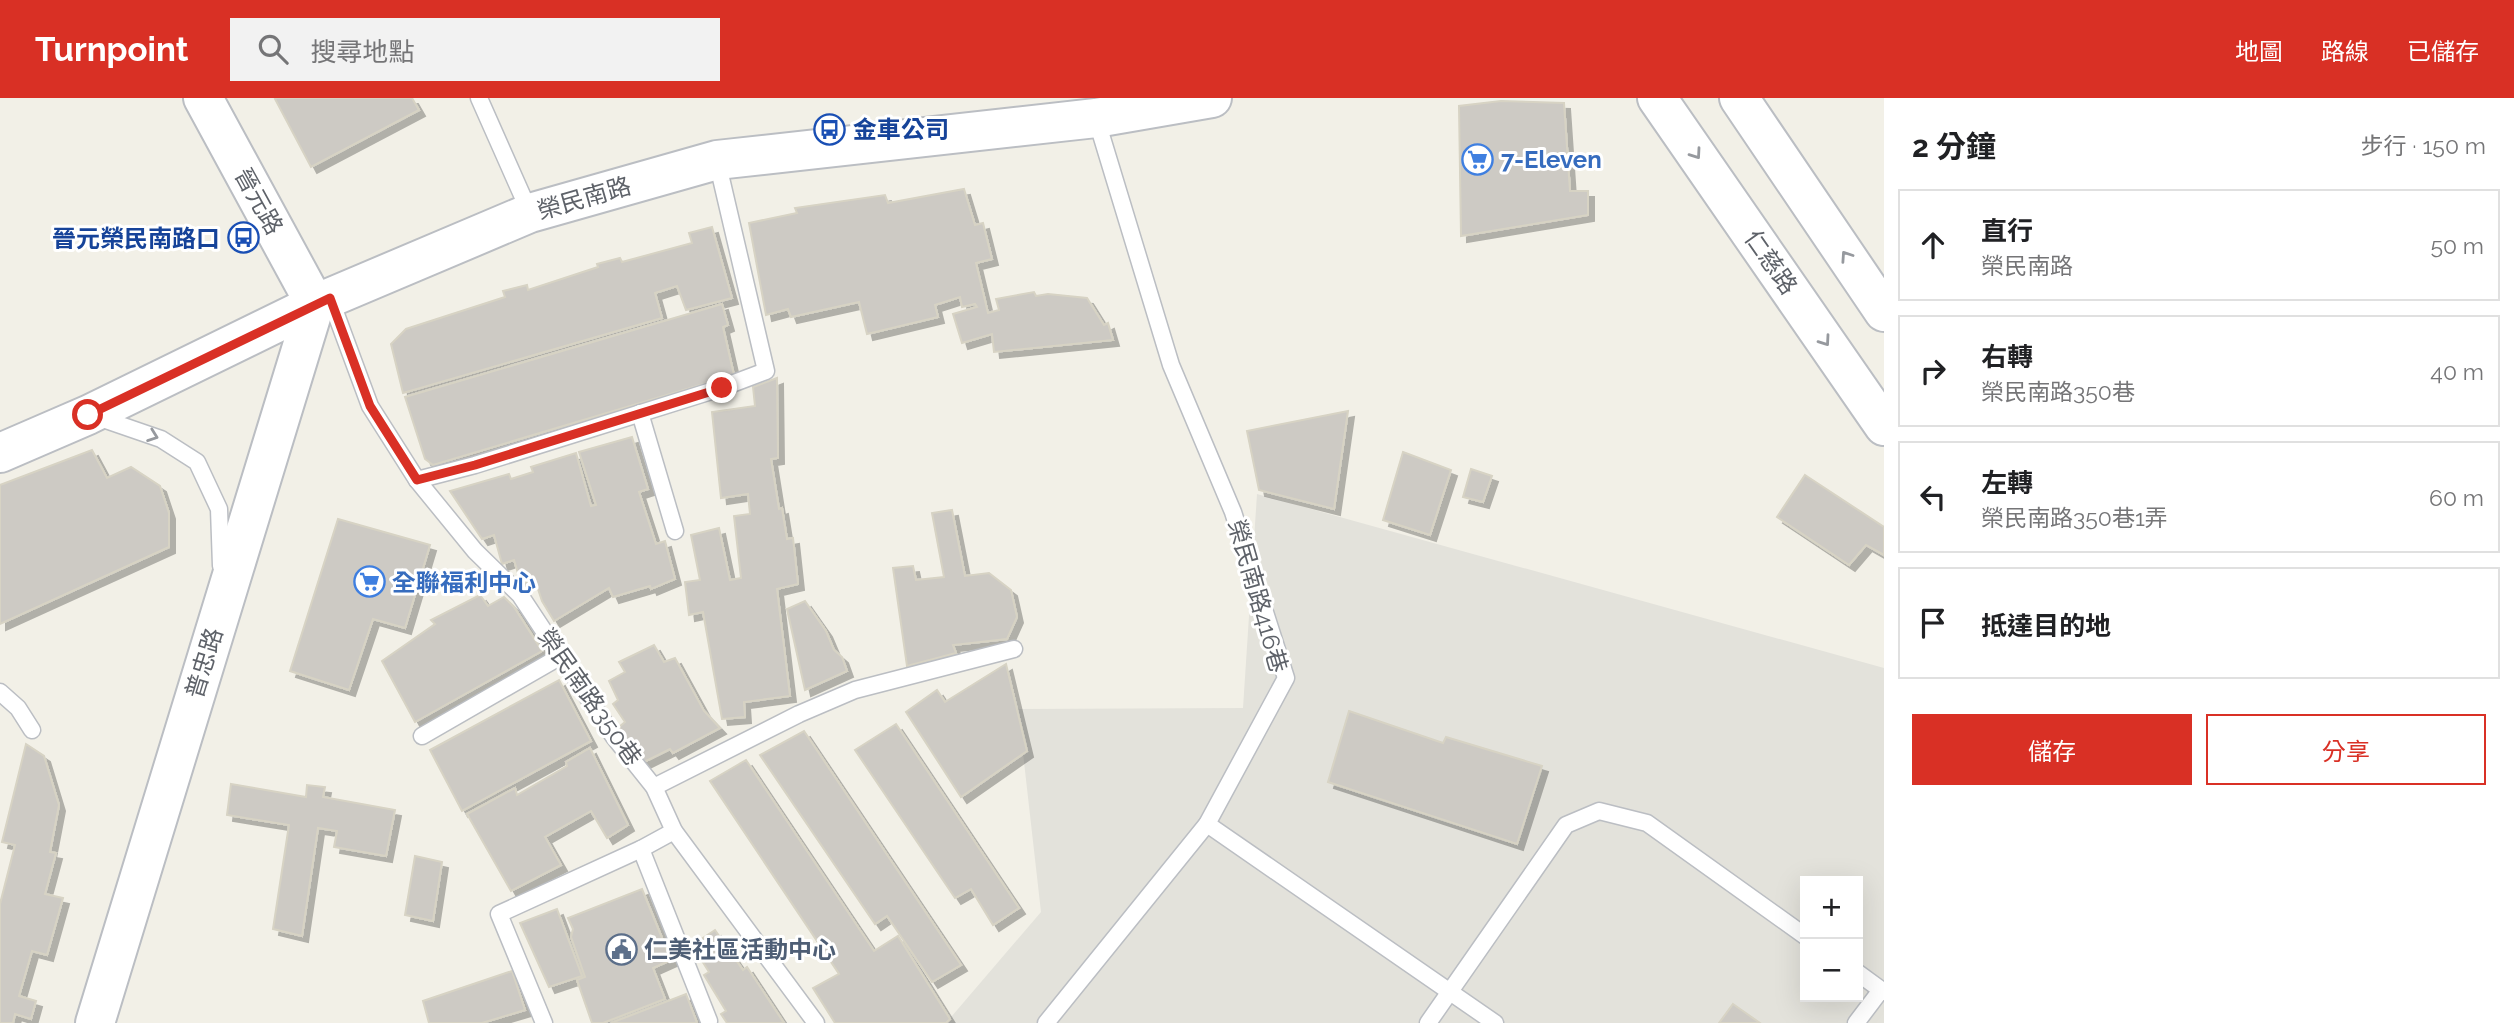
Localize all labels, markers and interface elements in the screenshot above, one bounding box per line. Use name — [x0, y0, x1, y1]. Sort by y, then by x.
search box — [230, 18, 720, 81]
text: Turnpoint — [35, 30, 188, 69]
icon: search — [254, 30, 292, 68]
text: 搜尋地點 — [310, 37, 414, 67]
text: 地圖 — [2235, 37, 2283, 66]
text: 路線 — [2321, 37, 2369, 66]
text: 已儲存 — [2407, 37, 2479, 66]
bus stop icon: 金車公司 — [813, 112, 847, 146]
place label: 金車公司 — [853, 115, 949, 144]
text: 2 分鐘 — [1912, 129, 1996, 164]
text: 步行 · 150 m — [2360, 132, 2486, 159]
supermarket icon: 7-Eleven — [1461, 142, 1495, 176]
place label: 7-Eleven — [1501, 145, 1602, 174]
one-way arrow — [1688, 146, 1700, 159]
street label: 晉元路 — [229, 162, 289, 240]
street label: 榮民南路 — [534, 171, 634, 225]
text: 直行 — [1981, 216, 2033, 246]
bus stop icon: 晉元榮民南路口 — [226, 221, 260, 255]
place label: 晉元榮民南路口 — [52, 224, 220, 253]
street label: 仁慈路 — [1738, 224, 1804, 300]
icon: ahead — [1914, 226, 1952, 264]
text: 50 m — [2430, 232, 2484, 259]
one-way arrow — [1842, 251, 1854, 264]
text: 榮民南路 — [1981, 252, 2073, 279]
one-way arrow — [1817, 333, 1829, 346]
text: 右轉 — [1981, 342, 2033, 372]
icon: right — [1914, 352, 1952, 390]
text: 40 m — [2430, 358, 2484, 385]
route end — [706, 372, 737, 403]
text: 榮民南路350巷 — [1981, 378, 2135, 405]
route start — [72, 399, 103, 430]
one-way arrow — [146, 428, 158, 442]
text: 左轉 — [1981, 468, 2033, 498]
icon: left — [1914, 478, 1952, 516]
text: 60 m — [2429, 484, 2484, 511]
text: 榮民南路350巷1弄 — [1981, 504, 2168, 531]
street label: 榮民南路416巷 — [1222, 516, 1294, 676]
supermarket icon: 全聯福利中心 — [352, 565, 386, 599]
place label: 全聯福利中心 — [392, 568, 536, 597]
icon: arrive — [1914, 604, 1952, 642]
text: 抵達目的地 — [1981, 611, 2111, 641]
street label: 榮民南路350巷 — [532, 623, 648, 771]
street label: 普忠路 — [180, 624, 228, 702]
button: 儲存 — [1912, 714, 2192, 785]
button: 分享 — [2206, 714, 2486, 785]
map controls — [1800, 876, 1863, 1002]
button: + — [1800, 876, 1863, 939]
public building icon: 仁美社區活動中心 — [604, 932, 638, 966]
place label: 仁美社區活動中心 — [644, 935, 836, 964]
button: − — [1800, 939, 1863, 1002]

